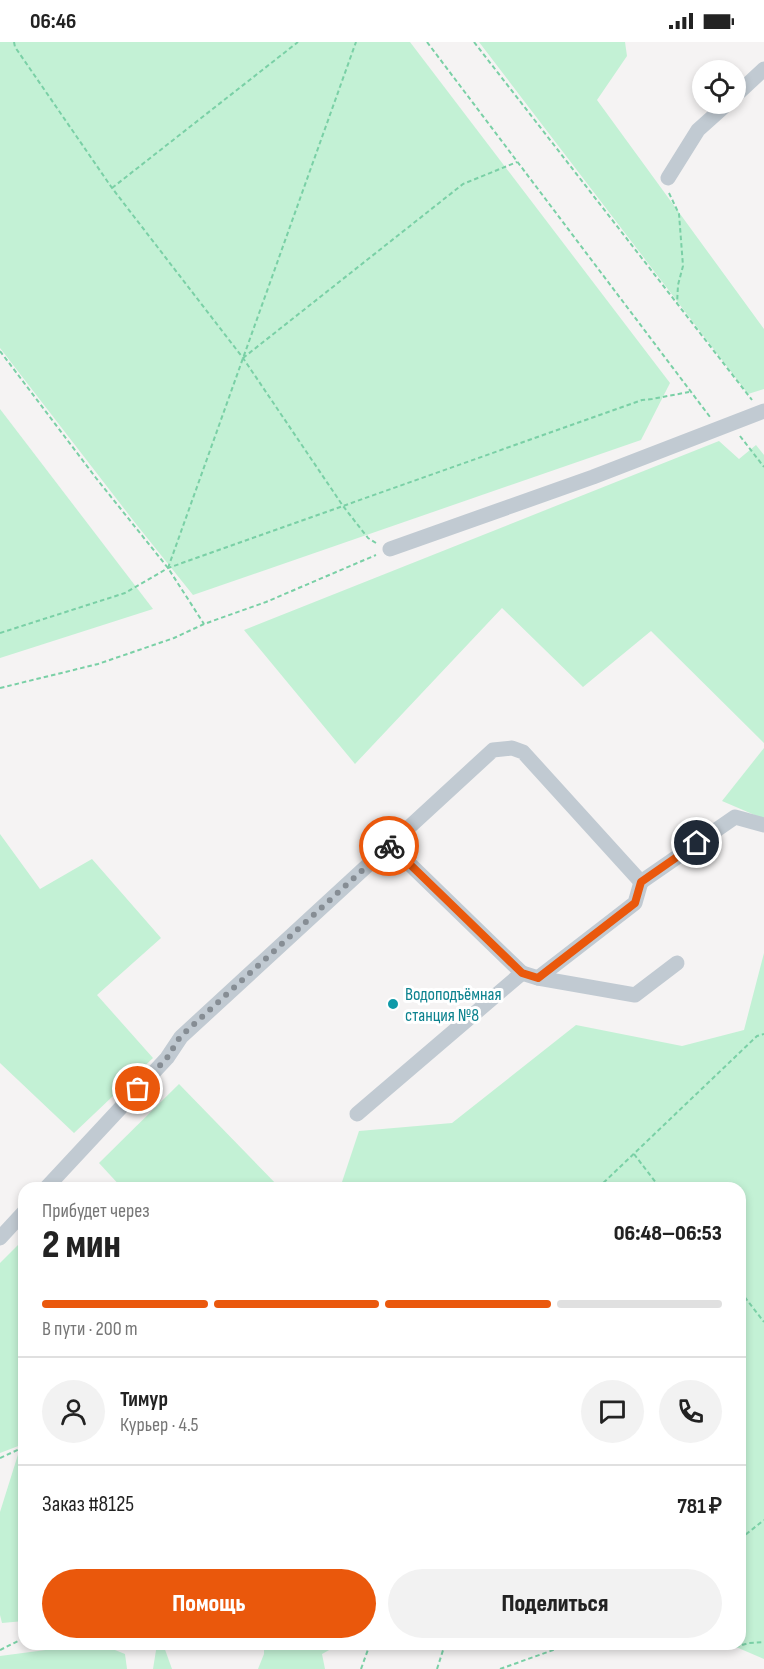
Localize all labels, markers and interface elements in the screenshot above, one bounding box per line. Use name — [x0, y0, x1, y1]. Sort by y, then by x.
text: 06:46 — [30, 8, 76, 35]
map controls — [692, 60, 746, 114]
button: locate — [692, 60, 746, 114]
courier — [359, 816, 419, 876]
pin — [671, 817, 722, 868]
icon: home — [680, 826, 713, 859]
icon: bike — [373, 830, 406, 863]
place label: Водоподъёмная станция №8 — [405, 984, 502, 1026]
marker: Водоподъёмная станция №8 — [386, 997, 400, 1011]
pin — [112, 1063, 163, 1114]
icon: bag — [121, 1072, 154, 1105]
text: Прибудет через — [42, 1199, 150, 1223]
text: 06:48–06:53 — [614, 1220, 722, 1247]
text: 2 мин — [42, 1222, 121, 1269]
text: В пути · 200 m — [42, 1317, 138, 1341]
button: person — [42, 1380, 105, 1443]
button: chat — [581, 1380, 644, 1443]
button: phone — [659, 1380, 722, 1443]
text: Тимур — [120, 1386, 168, 1413]
text: Курьер · 4.5 — [120, 1413, 199, 1437]
text: Заказ #8125 — [42, 1491, 134, 1518]
text: 781 ₽ — [677, 1493, 722, 1520]
button: Помощь — [42, 1569, 376, 1638]
button: Поделиться — [388, 1569, 722, 1638]

